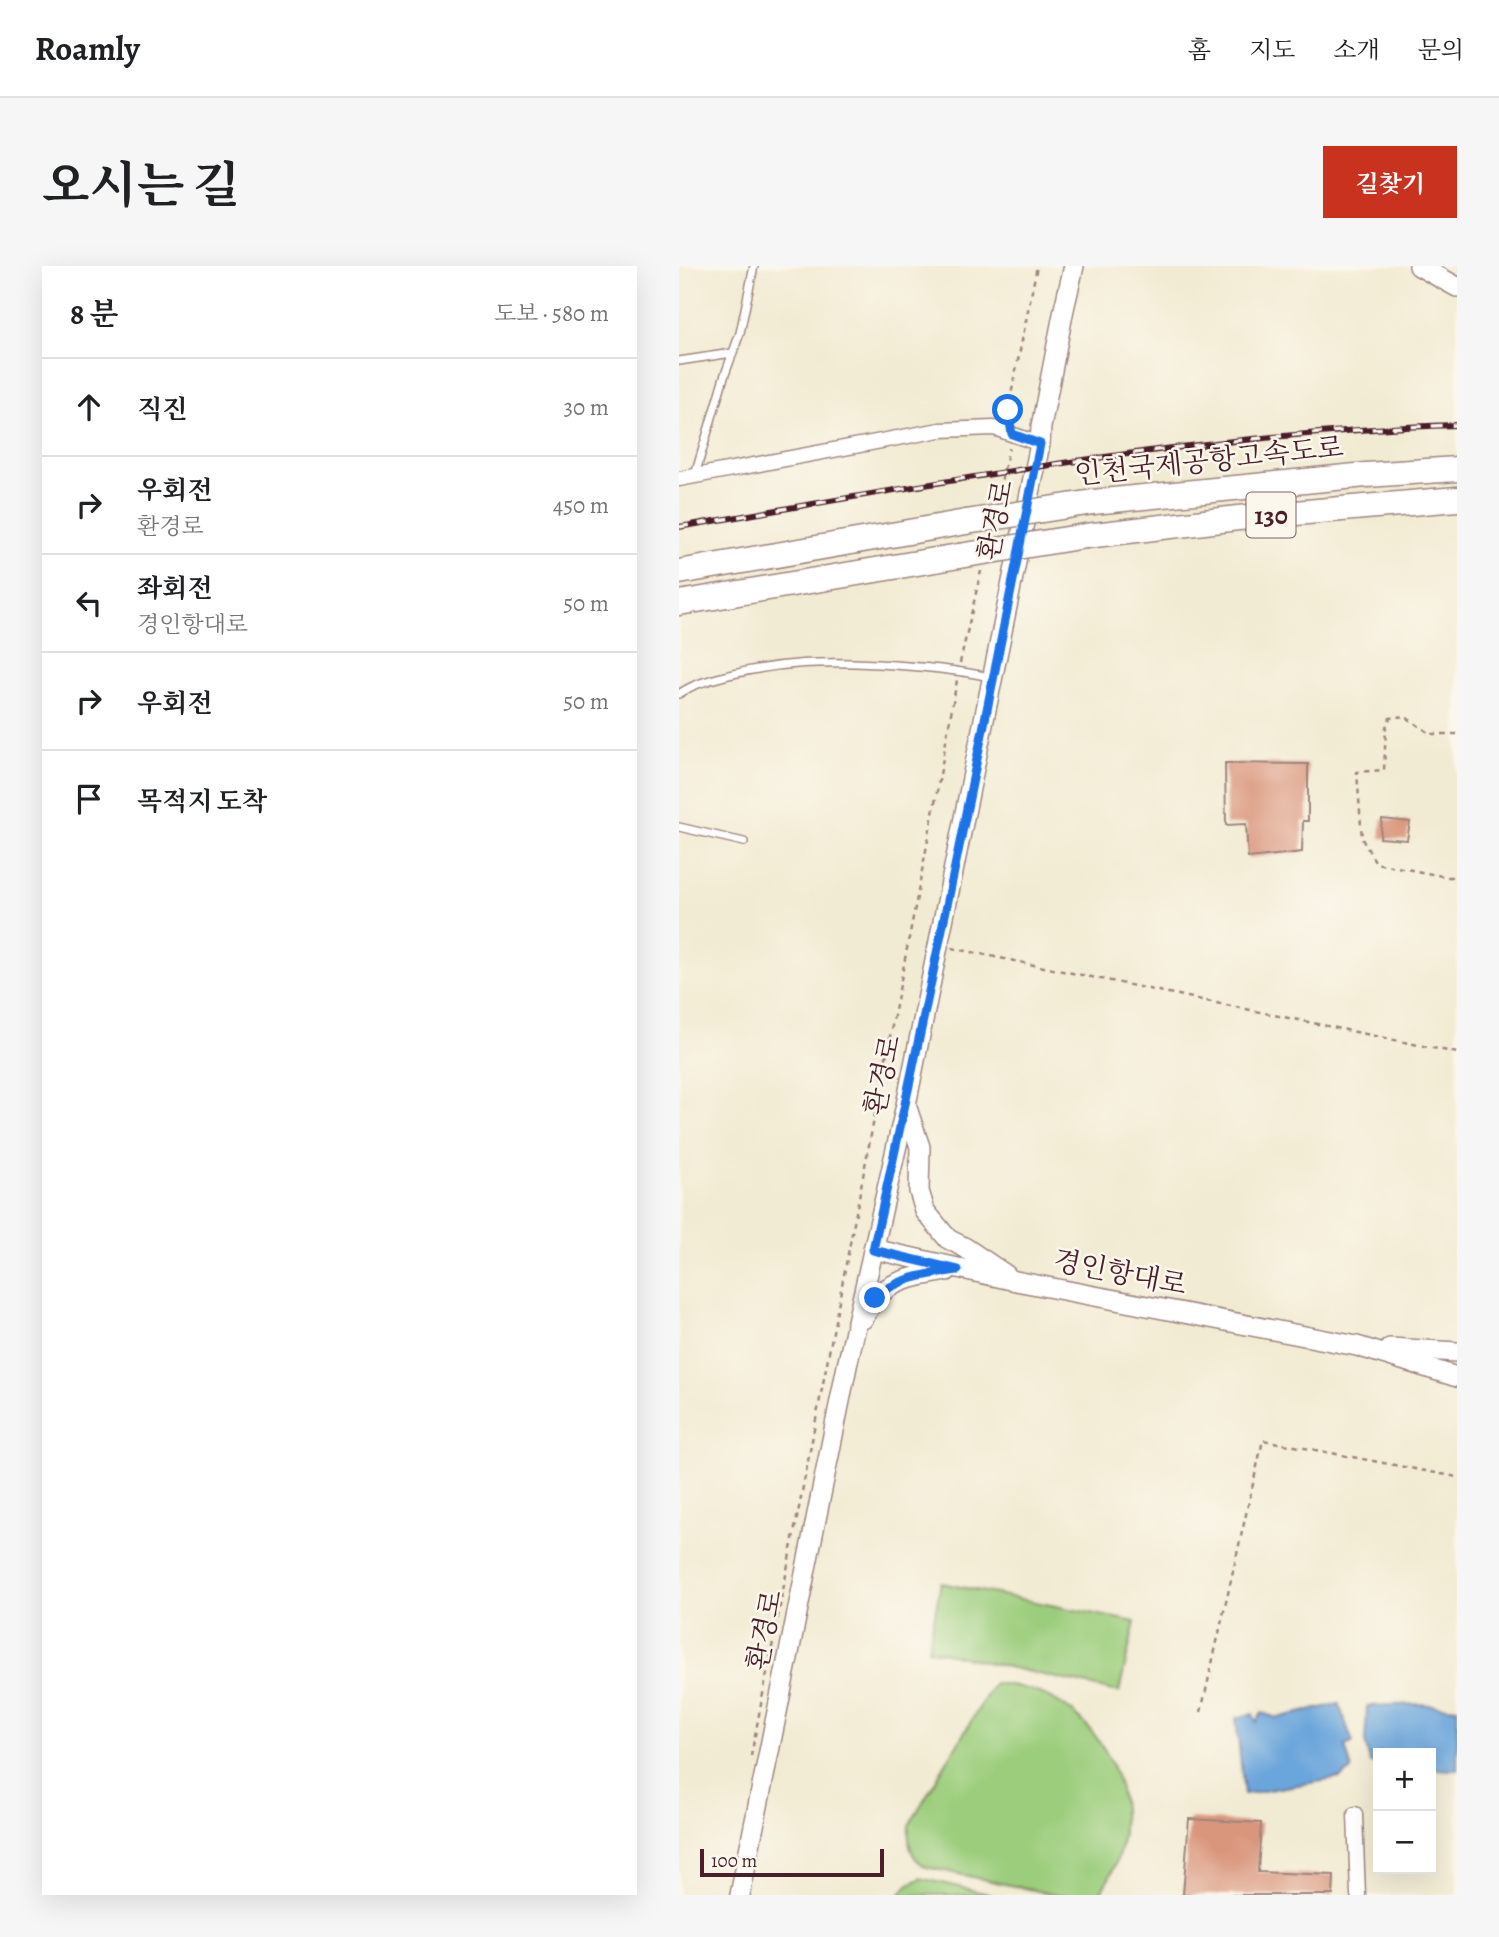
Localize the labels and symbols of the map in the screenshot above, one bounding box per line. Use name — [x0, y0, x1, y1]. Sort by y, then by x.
route start — [992, 394, 1023, 425]
street label: 인천국제공항고속도로 — [1073, 428, 1345, 494]
street label: 환경로 — [970, 477, 1022, 563]
road number: 130 — [1247, 492, 1295, 538]
street label: 환경로 — [856, 1031, 910, 1119]
street label: 경인항대로 — [1050, 1241, 1190, 1305]
route end — [859, 1282, 890, 1313]
street label: 환경로 — [739, 1587, 791, 1673]
scale bar — [700, 1846, 884, 1878]

